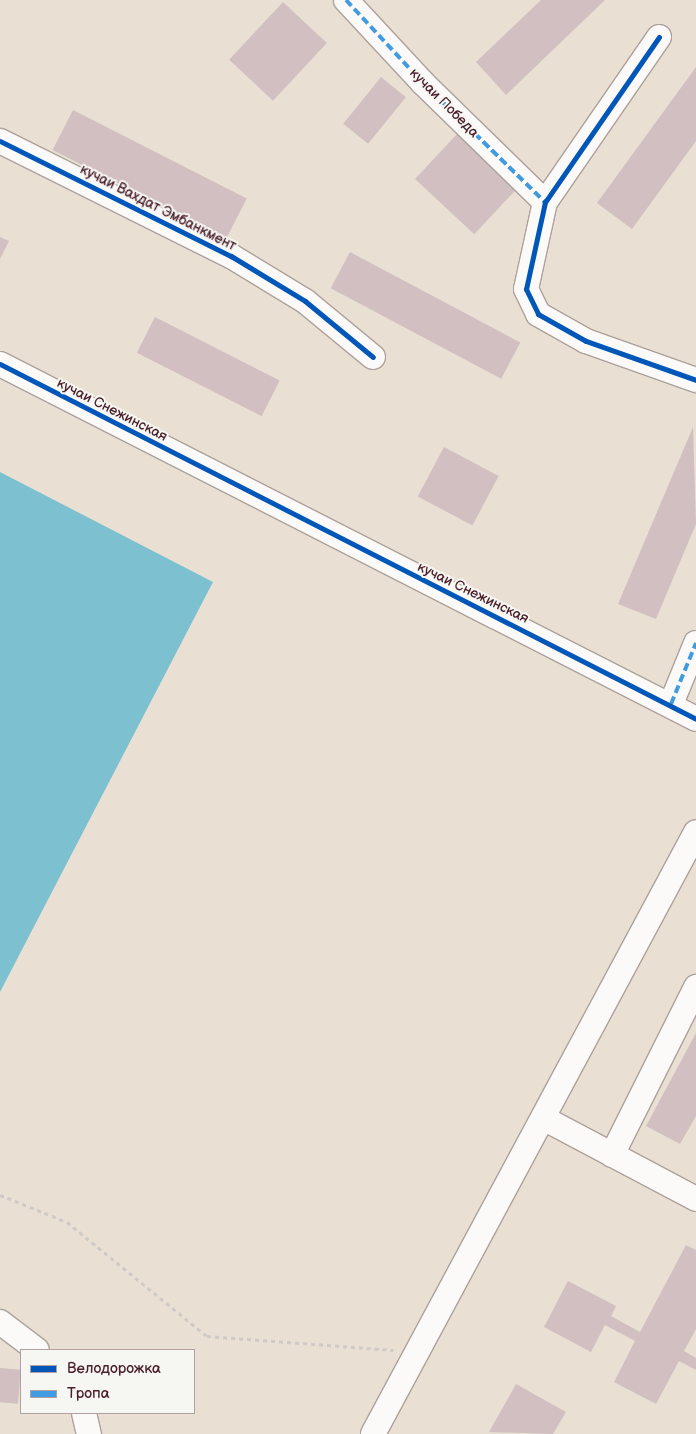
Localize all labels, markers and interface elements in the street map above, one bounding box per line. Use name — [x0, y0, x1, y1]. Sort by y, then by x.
street label: кучаи Победа — [406, 65, 482, 141]
street label: кучаи Вахдат Эмбанкмент — [77, 161, 239, 255]
street label: кучаи Снежинская — [54, 375, 170, 445]
street label: кучаи Снежинская — [415, 559, 531, 627]
legend — [20, 1349, 195, 1414]
text: Велодорожка — [67, 1359, 161, 1378]
text: Тропа — [67, 1384, 110, 1403]

